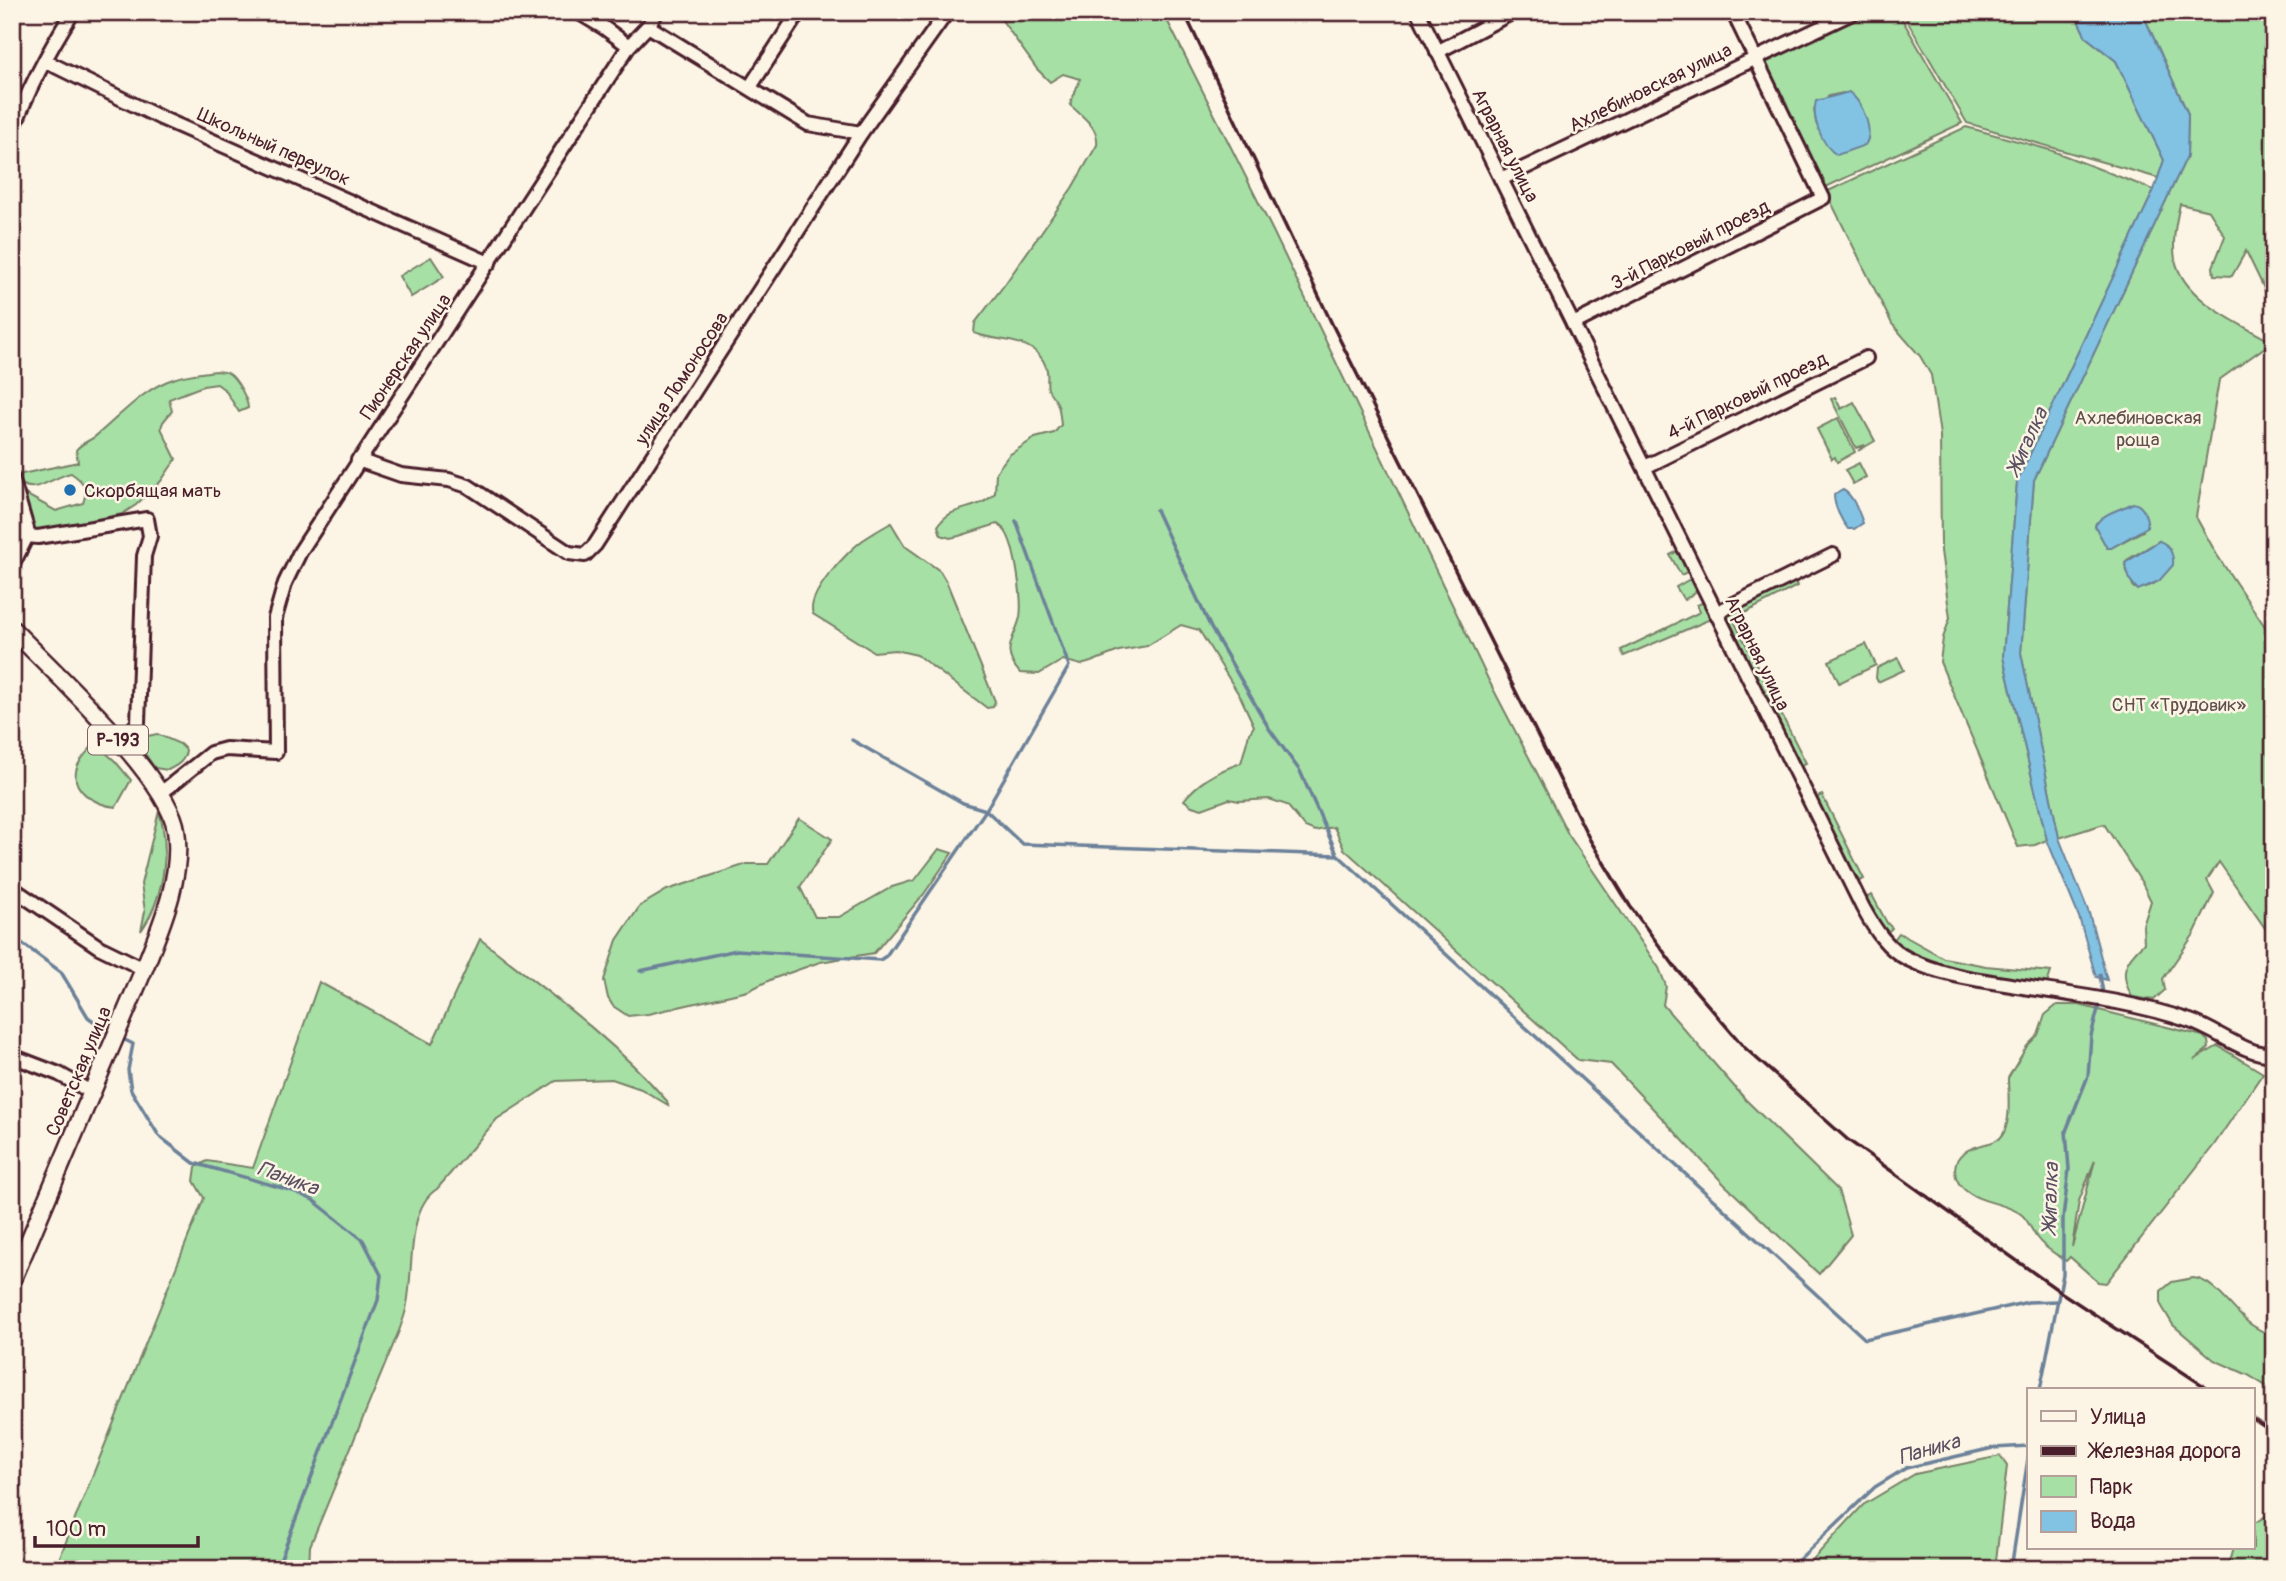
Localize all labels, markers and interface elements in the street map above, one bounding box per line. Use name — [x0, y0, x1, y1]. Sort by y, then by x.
street label: Ахлебиновская улица — [1565, 38, 1736, 138]
street label: Аграрная улица — [1466, 85, 1544, 206]
street label: Школьный переулок — [193, 102, 354, 191]
street label: 3-й Парковый проезд — [1607, 194, 1774, 295]
street label: Пионерская улица — [355, 289, 457, 424]
street label: улица Ломоносова — [629, 308, 734, 450]
street label: 4-й Парковый проезд — [1663, 346, 1832, 445]
water label: Жигалка — [1999, 402, 2055, 482]
park label: Ахлебиновская роща — [2075, 406, 2201, 452]
place label: Скорбящая мать — [84, 479, 221, 503]
marker: Скорбящая мать — [62, 482, 78, 498]
street label: Аграрная улица — [1719, 592, 1795, 715]
park label: СНТ «Трудовик» — [2112, 693, 2247, 717]
road number: Р-193 — [88, 726, 148, 754]
street label: Советская улица — [41, 1003, 117, 1140]
water label: Паника — [254, 1155, 323, 1202]
water label: Жигалка — [2036, 1161, 2065, 1237]
legend — [2027, 1388, 2254, 1550]
text: Улица — [2090, 1404, 2146, 1431]
water label: Паника — [1895, 1428, 1964, 1471]
text: Железная дорога — [2087, 1438, 2241, 1465]
text: Парк — [2090, 1474, 2133, 1501]
scale bar — [35, 1504, 198, 1548]
text: Вода — [2090, 1508, 2136, 1535]
text: 100 m — [46, 1516, 106, 1543]

